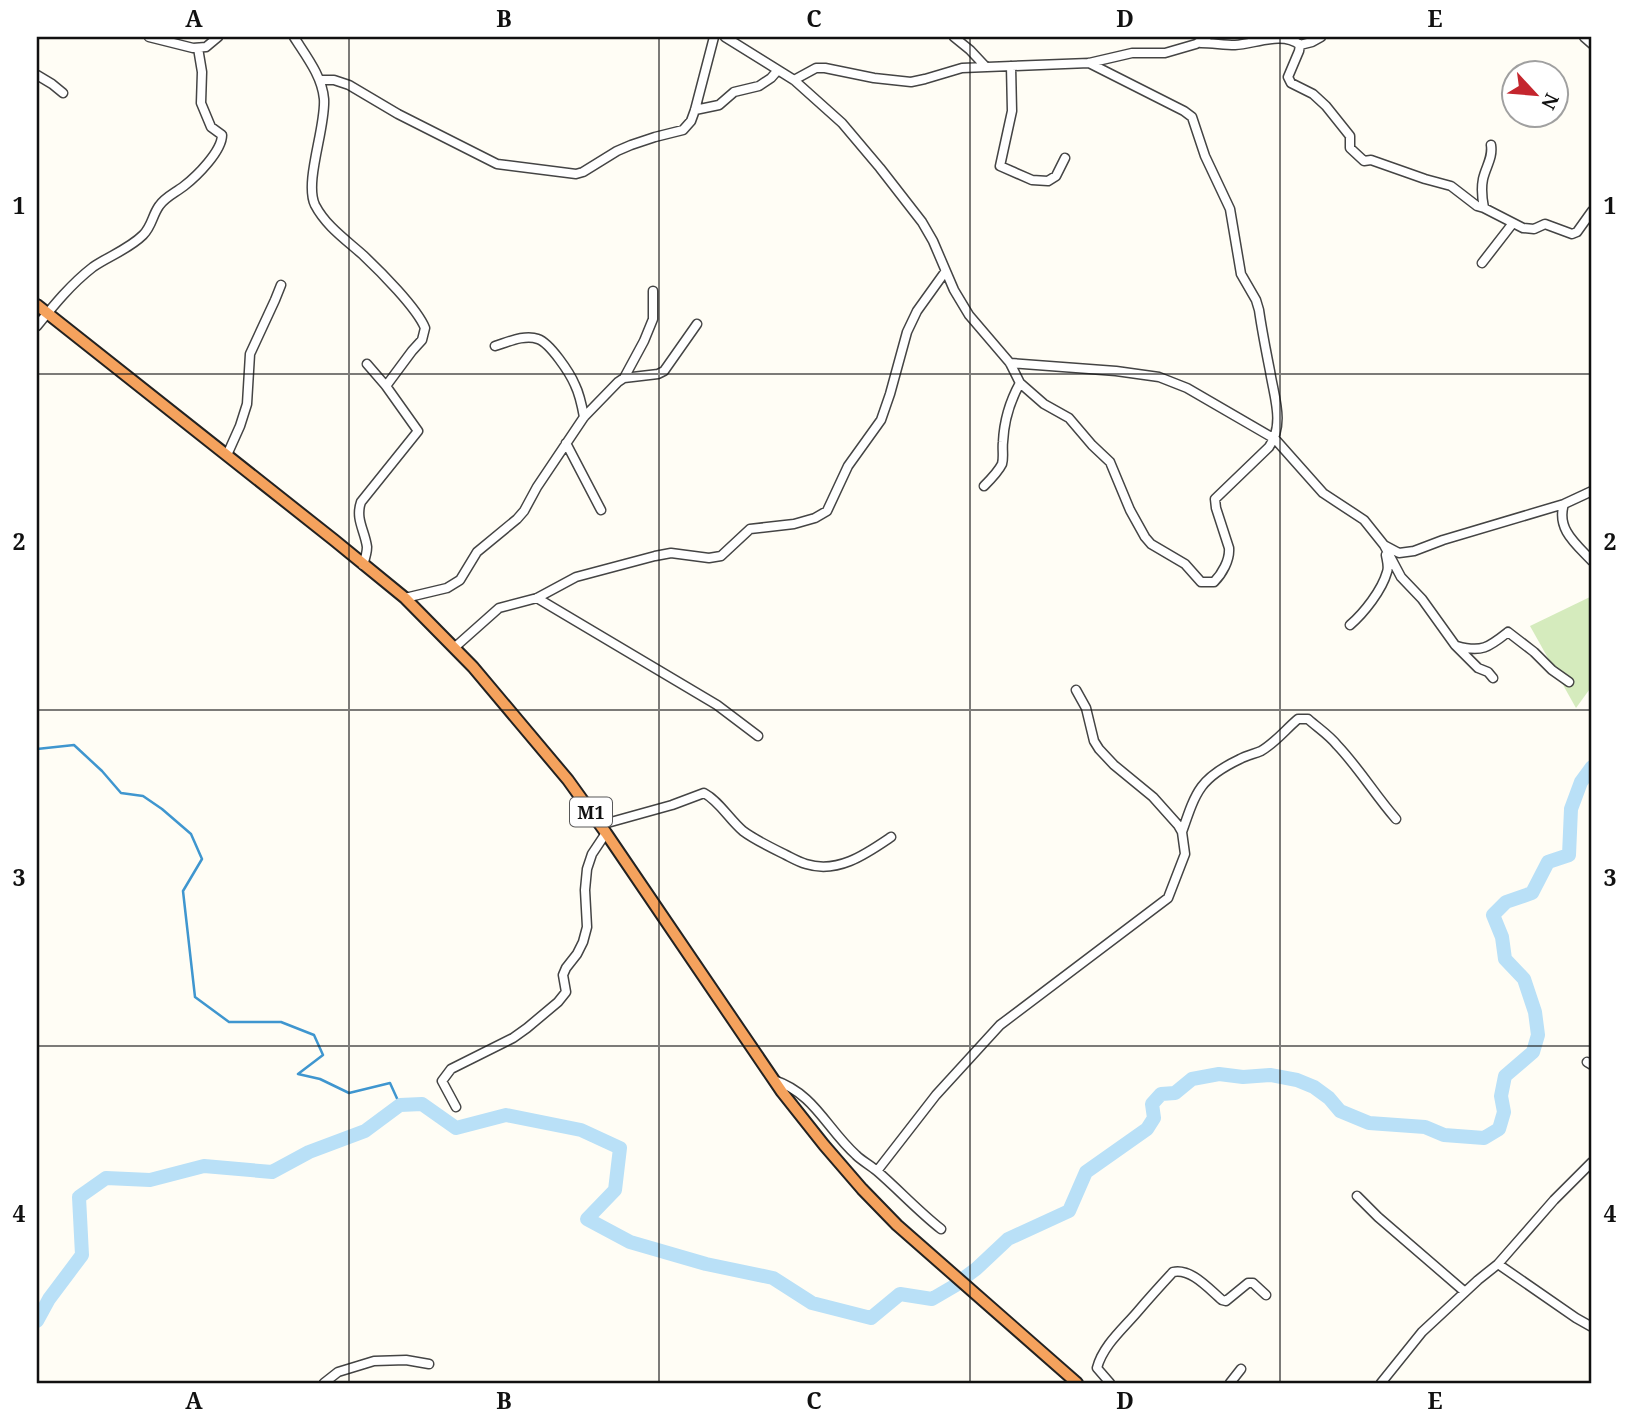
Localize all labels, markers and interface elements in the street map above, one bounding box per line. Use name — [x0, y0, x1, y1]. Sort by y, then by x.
text: A — [185, 2, 203, 34]
text: B — [496, 2, 512, 34]
text: C — [806, 2, 822, 34]
text: D — [1116, 2, 1134, 34]
text: E — [1427, 2, 1443, 34]
north arrow — [1500, 60, 1570, 130]
text: N — [1535, 89, 1565, 114]
text: 1 — [13, 189, 26, 221]
text: 1 — [1604, 189, 1617, 221]
text: 2 — [13, 525, 26, 557]
text: 2 — [1604, 525, 1617, 557]
road number: M1 — [570, 798, 612, 826]
text: 3 — [13, 861, 26, 893]
text: 3 — [1604, 861, 1617, 893]
text: 4 — [13, 1197, 26, 1229]
text: 4 — [1604, 1197, 1617, 1229]
text: A — [185, 1384, 203, 1416]
text: B — [496, 1384, 512, 1416]
text: C — [806, 1384, 822, 1416]
text: D — [1116, 1384, 1134, 1416]
text: E — [1427, 1384, 1443, 1416]

